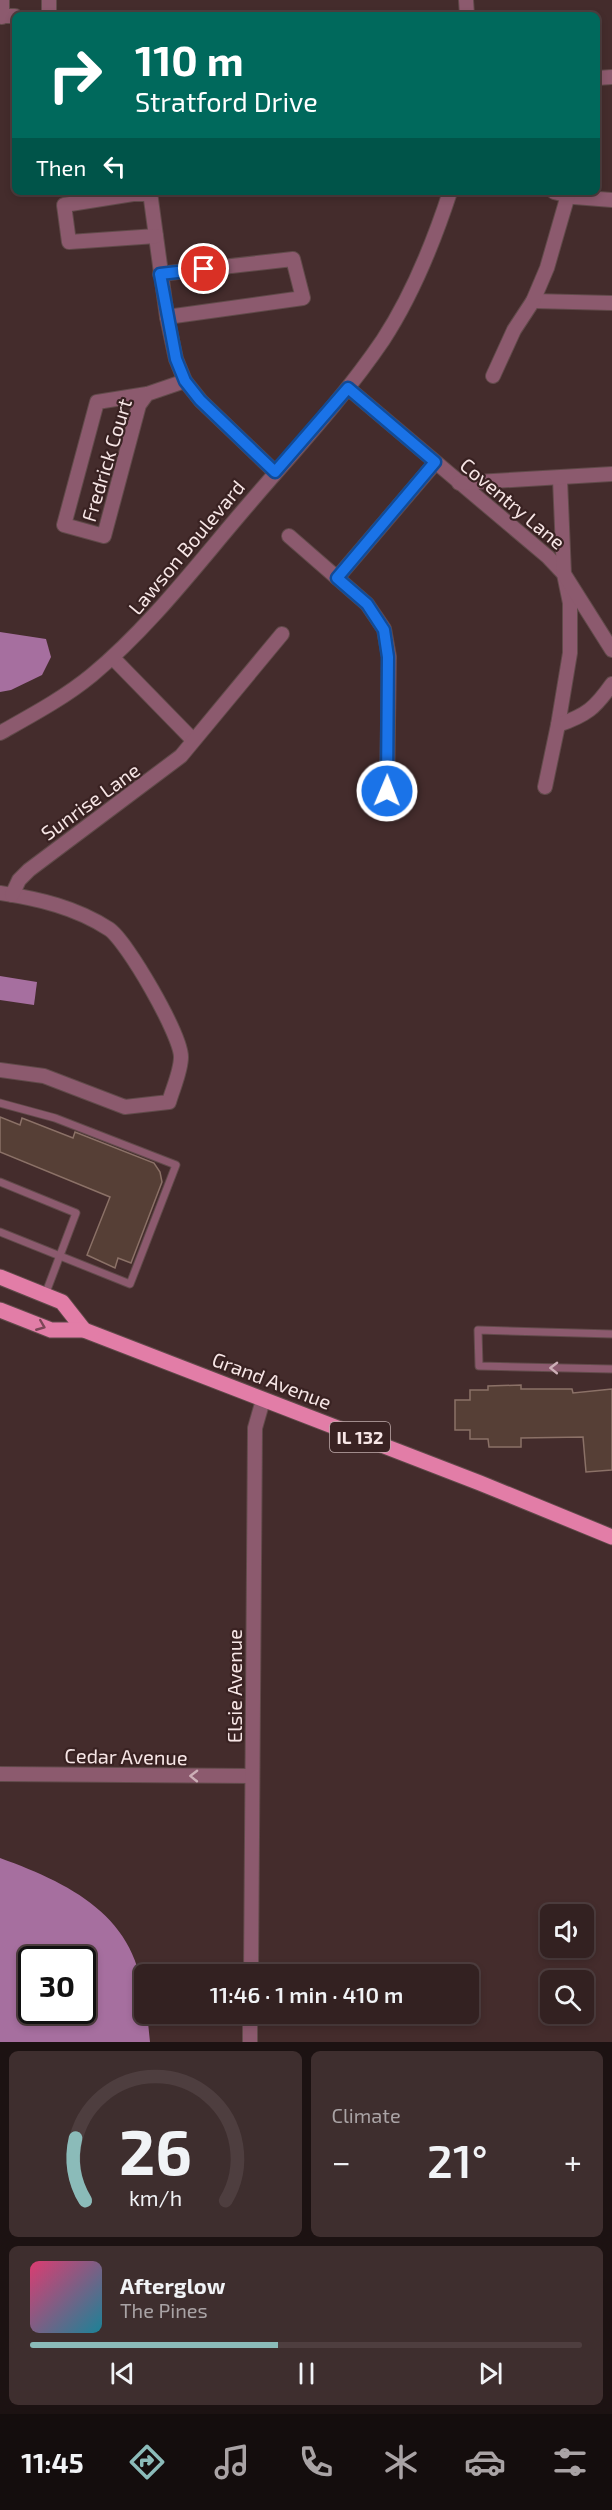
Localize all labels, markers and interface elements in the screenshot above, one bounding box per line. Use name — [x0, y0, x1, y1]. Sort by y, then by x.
text: 110 m — [135, 34, 244, 84]
icon: right — [36, 36, 114, 114]
text: Stratford Drive — [135, 85, 318, 117]
icon: left — [98, 150, 131, 183]
text: Then — [36, 154, 86, 180]
pin — [178, 243, 229, 294]
icon: arrive — [187, 252, 220, 285]
street label: Fredrick Court — [76, 395, 136, 524]
street label: Coventry Lane — [456, 452, 570, 554]
street label: Lawson Boulevard — [123, 475, 249, 619]
street label: Sunrise Lane — [36, 757, 144, 845]
position arrow — [355, 759, 419, 823]
one-way arrow — [35, 1319, 46, 1331]
street label: Grand Avenue — [209, 1346, 335, 1414]
one-way arrow — [549, 1361, 558, 1374]
road number: IL 132 — [330, 1422, 390, 1452]
street label: Elsie Avenue — [222, 1629, 246, 1743]
street label: Cedar Avenue — [64, 1743, 188, 1769]
one-way arrow — [189, 1770, 198, 1782]
map controls — [540, 1904, 594, 2024]
button: sound — [540, 1904, 594, 1958]
speed limit sign: 30 — [18, 1946, 96, 2024]
button: search — [540, 1970, 594, 2024]
text: 11:46 · 1 min · 410 m — [210, 1981, 403, 2007]
text: Climate — [332, 2103, 401, 2127]
text: 26 — [119, 2113, 192, 2188]
text: 21° — [427, 2133, 488, 2187]
text: − — [332, 2141, 351, 2181]
text: + — [564, 2141, 582, 2181]
text: km/h — [129, 2185, 182, 2210]
text: Afterglow — [120, 2272, 225, 2298]
text: The Pines — [120, 2298, 208, 2322]
icon: previous — [106, 2357, 139, 2390]
icon: pause — [290, 2357, 323, 2390]
icon: next — [474, 2357, 507, 2390]
icon: directions — [126, 2441, 168, 2483]
icon: music — [211, 2441, 253, 2483]
icon: phone — [295, 2441, 337, 2483]
icon: climate — [380, 2441, 422, 2483]
icon: car — [464, 2441, 506, 2483]
icon: filters — [549, 2441, 591, 2483]
text: 11:45 — [21, 2446, 84, 2478]

